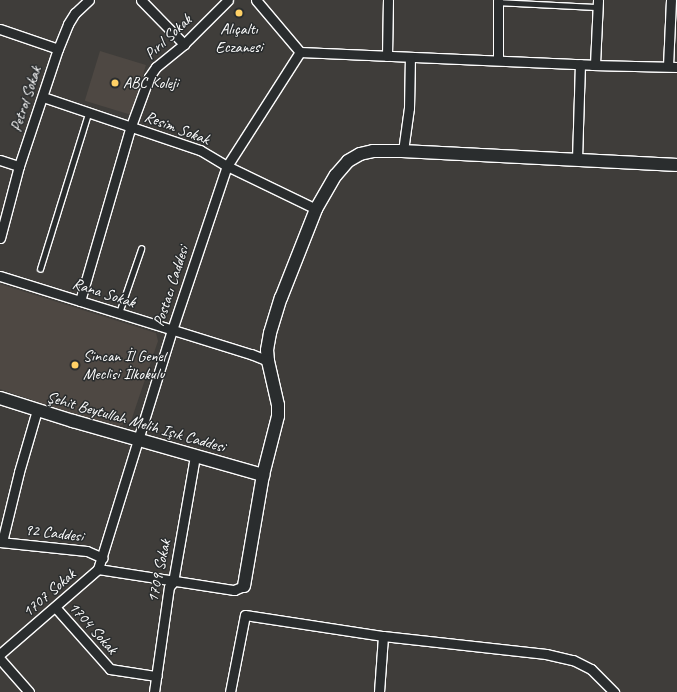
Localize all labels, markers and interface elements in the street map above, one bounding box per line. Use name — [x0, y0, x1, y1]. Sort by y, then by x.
marker: Alıçaltı Eczanesi — [234, 8, 244, 18]
street label: Pırıl Sokak — [141, 11, 195, 63]
place label: Alıçaltı Eczanesi — [215, 19, 263, 57]
street label: Petrol Sokak — [7, 64, 45, 134]
place label: ABC Koleji — [123, 73, 178, 93]
marker: ABC Koleji — [110, 78, 120, 88]
street label: Resim Sokak — [142, 107, 212, 149]
street label: Postacı Caddesi — [149, 243, 193, 329]
street label: Rana Sokak — [70, 274, 138, 312]
place label: Sincan İl Genel Meclisi İlkokulu — [83, 346, 165, 384]
marker: Sincan İl Genel Meclisi İlkokulu — [70, 360, 80, 370]
street label: Şehit Beytullah Melih Işık Caddesi — [44, 387, 228, 457]
street label: 92 Caddesi — [24, 520, 84, 546]
street label: 1709 Sokak — [143, 538, 175, 604]
street label: 1707 Sokak — [19, 565, 79, 621]
street label: 1704 Sokak — [64, 598, 122, 658]

